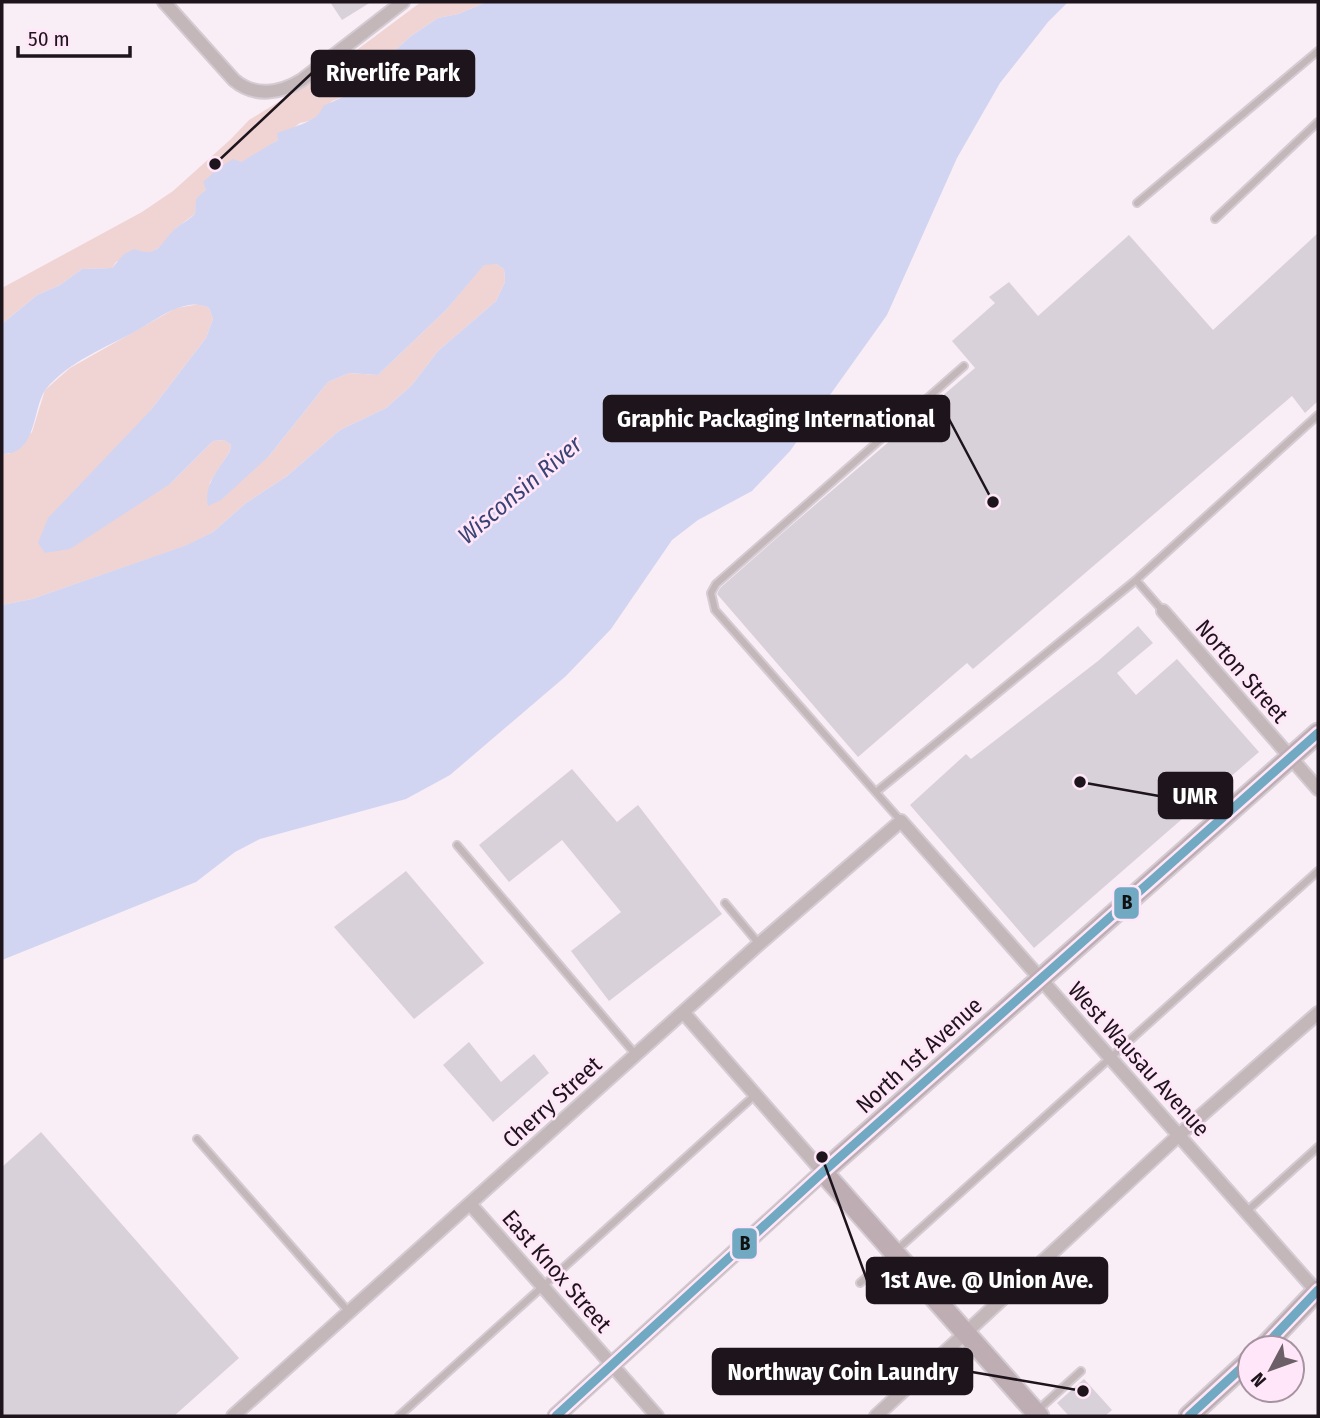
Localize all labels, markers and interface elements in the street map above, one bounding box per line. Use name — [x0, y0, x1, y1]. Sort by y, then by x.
scale bar — [18, 14, 130, 58]
text: 50 m — [28, 26, 70, 52]
callout: Riverlife Park — [312, 51, 474, 96]
text: Riverlife Park — [326, 59, 461, 87]
callout: Graphic Packaging International — [604, 396, 949, 441]
text: Graphic Packaging International — [617, 405, 935, 433]
water label: Wisconsin River — [453, 430, 588, 550]
street label: Norton Street — [1190, 614, 1295, 729]
callout: UMR — [1159, 773, 1232, 818]
text: UMR — [1173, 782, 1218, 810]
line badge: B — [1113, 886, 1140, 920]
text: B — [1122, 891, 1133, 914]
street label: West Wausau Avenue — [1062, 976, 1216, 1142]
street label: North 1st Avenue — [850, 991, 988, 1119]
street label: Cherry Street — [497, 1050, 608, 1154]
street label: East Knox Street — [496, 1204, 618, 1338]
line badge: B — [731, 1227, 758, 1260]
text: B — [740, 1232, 751, 1255]
callout: 1st Ave. @ Union Ave. — [867, 1258, 1107, 1303]
text: 1st Ave. @ Union Ave. — [881, 1266, 1093, 1294]
north arrow — [1236, 1334, 1306, 1404]
callout: Northway Coin Laundry — [713, 1349, 972, 1394]
text: Northway Coin Laundry — [727, 1358, 959, 1386]
text: N — [1246, 1368, 1271, 1392]

